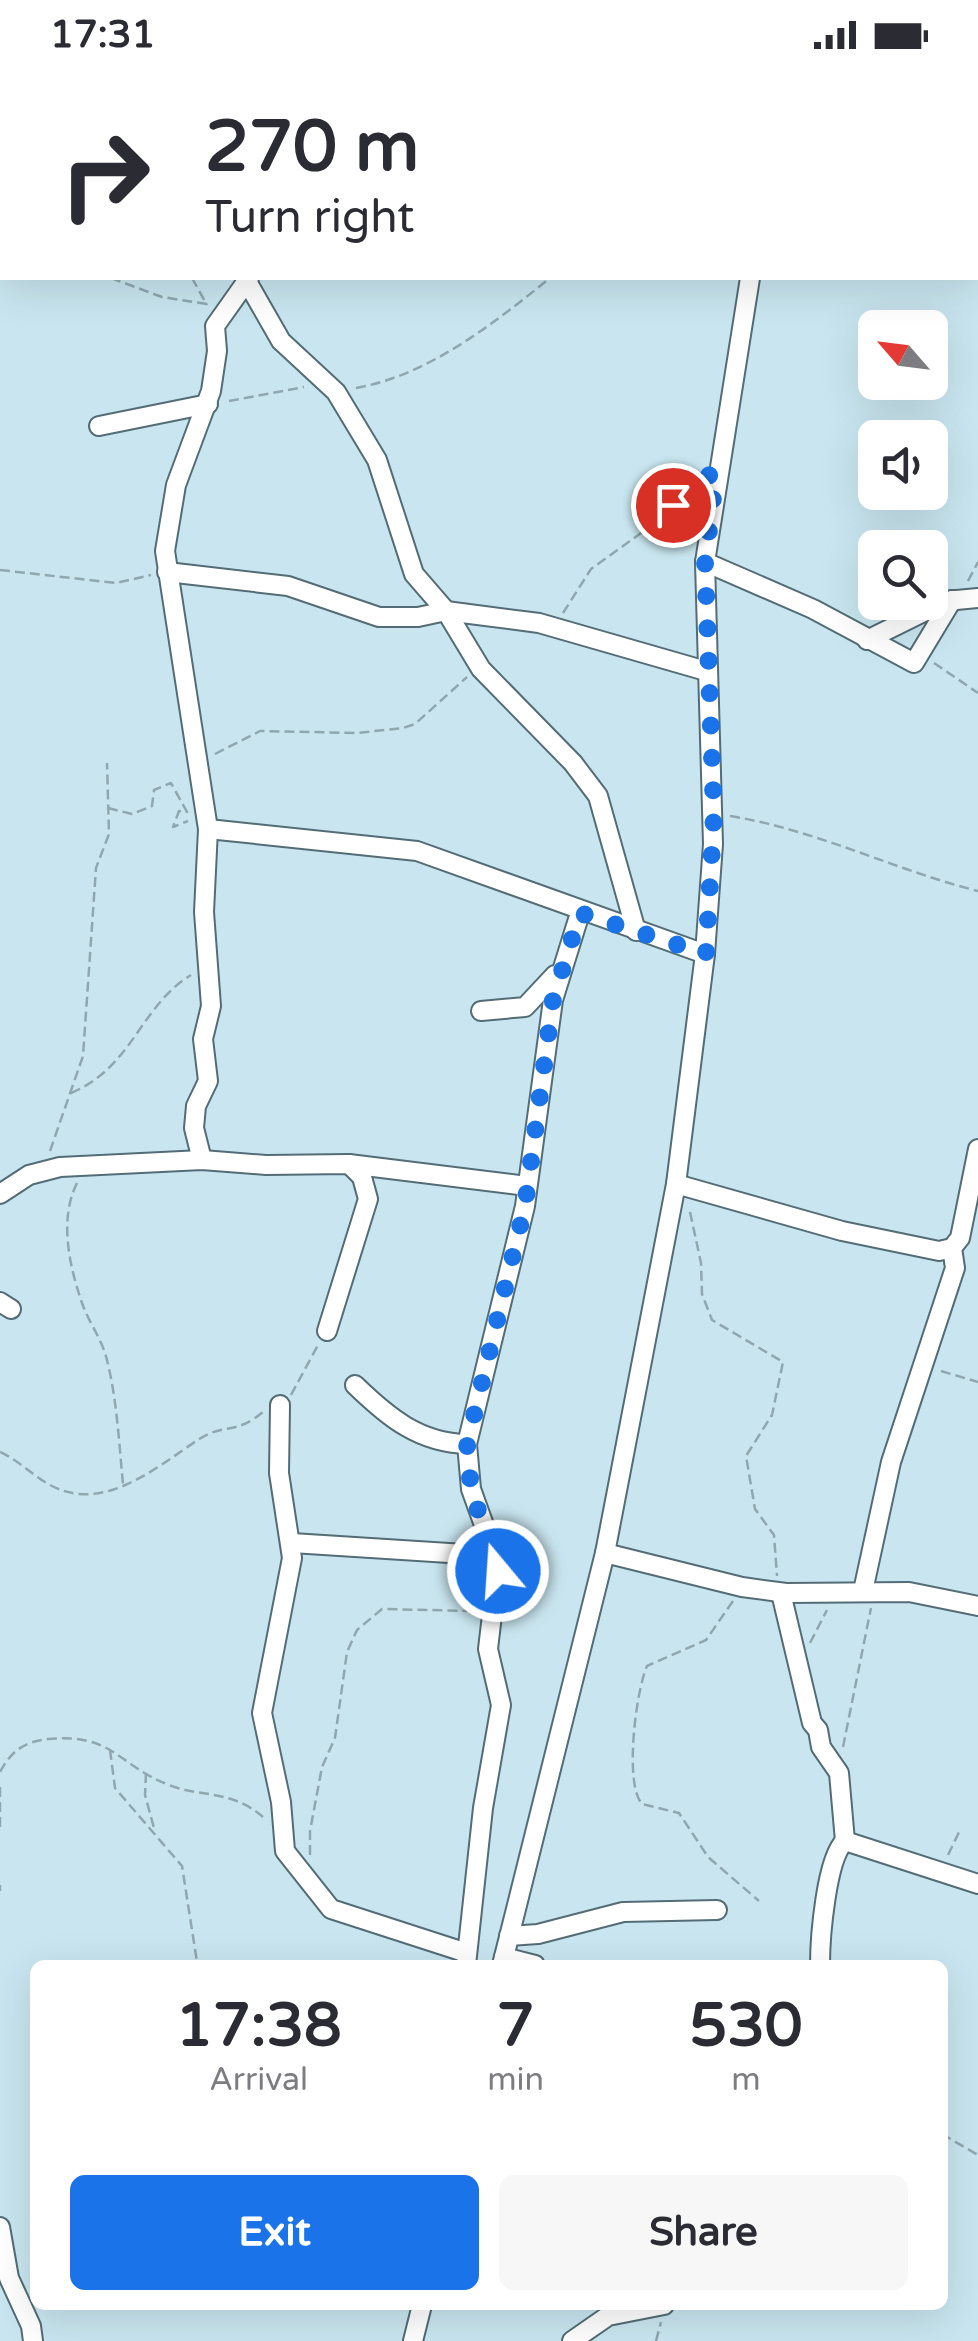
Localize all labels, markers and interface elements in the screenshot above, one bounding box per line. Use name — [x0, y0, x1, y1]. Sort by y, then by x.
text: 17:31 — [50, 12, 155, 58]
text: 270 m — [205, 106, 419, 190]
icon: right — [40, 110, 170, 240]
text: Turn right — [205, 191, 414, 245]
north arrow — [858, 310, 948, 400]
map controls — [858, 310, 948, 620]
button: sound — [858, 420, 948, 510]
pin — [631, 463, 716, 548]
icon: arrive — [646, 478, 701, 533]
button: search — [858, 530, 948, 620]
position arrow — [446, 1519, 550, 1623]
text: 17:38 — [175, 1990, 342, 2062]
text: 7 — [497, 1990, 534, 2062]
text: 530 — [689, 1990, 803, 2062]
text: Arrival — [209, 2061, 308, 2099]
text: min — [487, 2061, 544, 2099]
text: m — [731, 2061, 761, 2099]
button: Exit — [70, 2175, 479, 2290]
button: Share — [499, 2175, 908, 2290]

